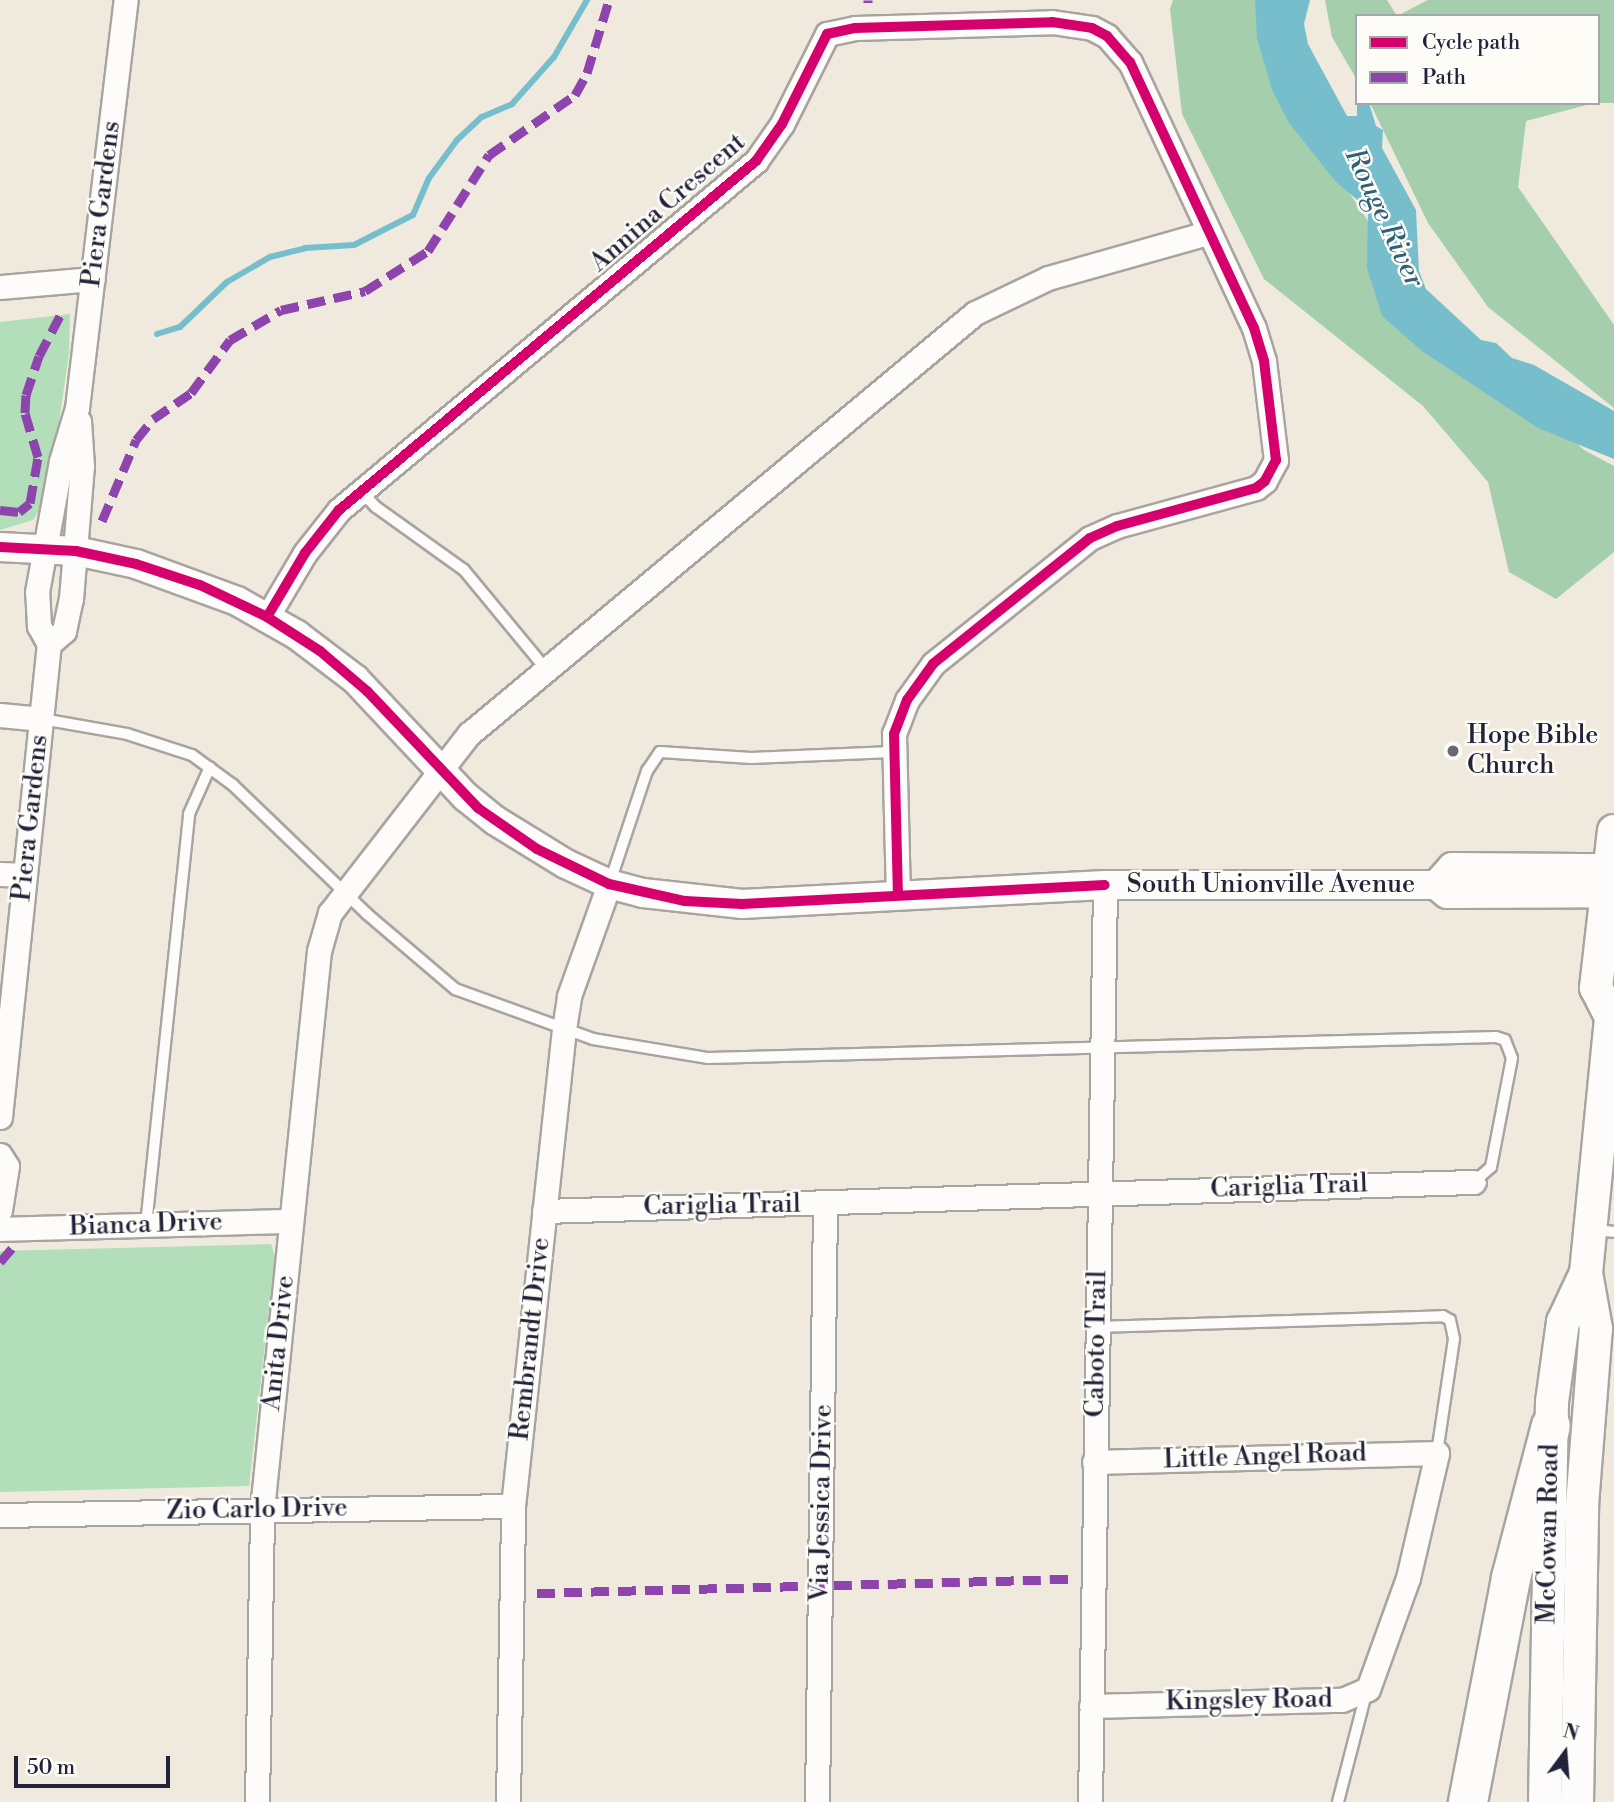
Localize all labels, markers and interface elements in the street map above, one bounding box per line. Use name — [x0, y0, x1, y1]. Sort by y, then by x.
legend — [1355, 14, 1600, 105]
text: Cycle path — [1422, 30, 1520, 56]
text: Path — [1422, 65, 1466, 91]
street label: Piera Gardens — [76, 119, 128, 289]
street label: Annina Crescent — [584, 127, 752, 279]
water label: Rouge River — [1337, 143, 1431, 293]
place label: Hope Bible Church — [1467, 720, 1598, 782]
street label: Piera Gardens — [7, 733, 55, 903]
marker: Hope Bible Church — [1445, 743, 1461, 759]
street label: South Unionville Avenue — [1127, 869, 1415, 901]
street label: Cariglia Trail — [1210, 1169, 1368, 1205]
street label: Cariglia Trail — [643, 1189, 801, 1223]
street label: Bianca Drive — [69, 1207, 223, 1243]
street label: Rembrandt Drive — [505, 1236, 557, 1442]
street label: Caboto Trail — [1080, 1270, 1114, 1418]
street label: Anita Drive — [256, 1274, 302, 1412]
street label: Via Jessica Drive — [805, 1404, 839, 1602]
street label: Little Angel Road — [1163, 1438, 1367, 1476]
street label: McCowan Road — [1532, 1443, 1566, 1625]
street label: Zio Carlo Drive — [166, 1493, 348, 1527]
street label: Kingsley Road — [1165, 1684, 1333, 1718]
north arrow — [1530, 1718, 1600, 1788]
text: N — [1560, 1719, 1581, 1746]
scale bar — [18, 1742, 173, 1786]
text: 50 m — [27, 1755, 75, 1781]

